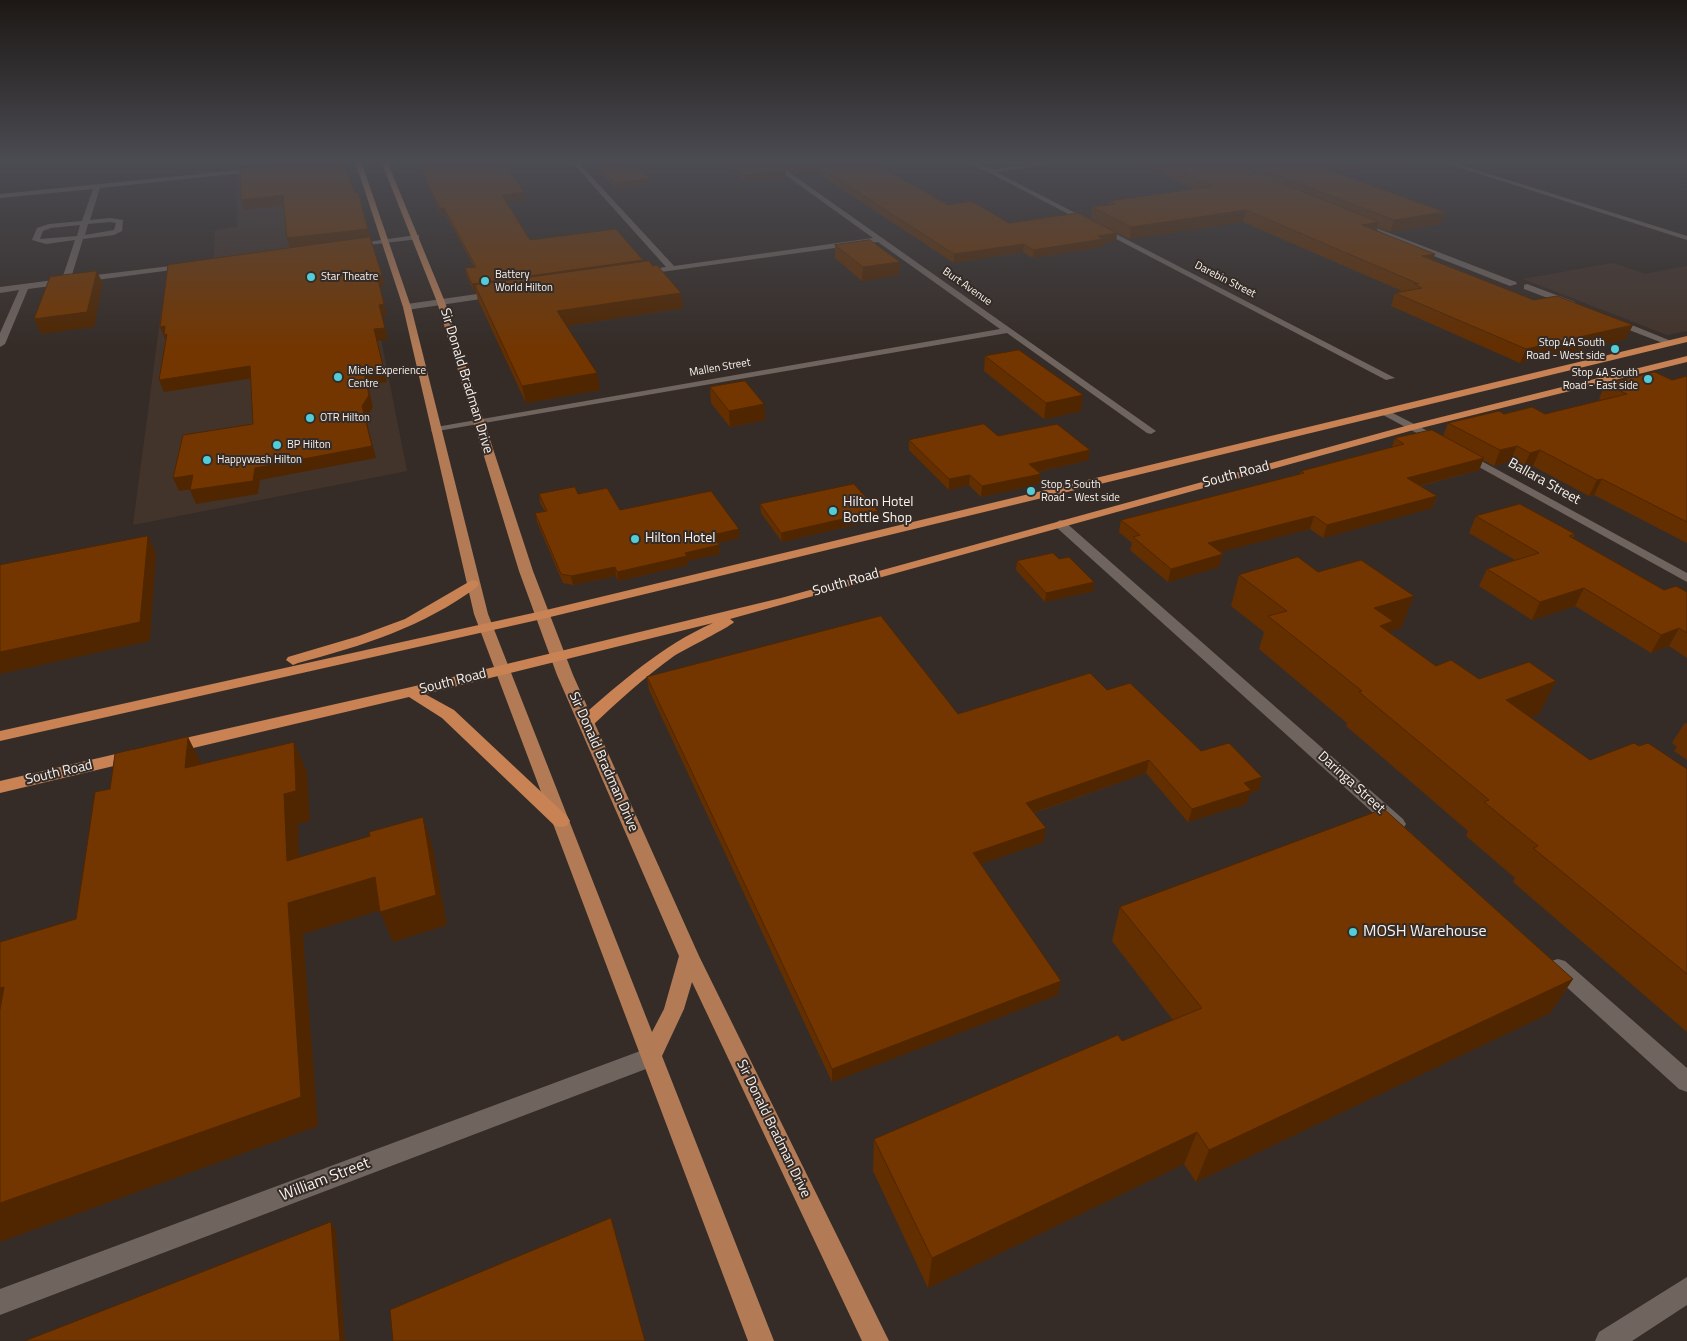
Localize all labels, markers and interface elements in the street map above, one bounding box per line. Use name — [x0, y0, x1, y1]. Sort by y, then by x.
street label: Darebin Street — [1192, 259, 1258, 301]
street label: Burt Avenue — [940, 265, 994, 309]
place label: Battery World Hilton — [495, 268, 553, 294]
place label: Star Theatre — [321, 270, 378, 284]
marker: Star Theatre — [305, 271, 317, 283]
marker: Battery World Hilton — [479, 275, 491, 287]
street label: Sir Donald Bradman Drive — [436, 306, 496, 456]
place label: Stop 4A South Road - West side — [1526, 336, 1605, 362]
marker: Stop 4A South Road - West side — [1609, 343, 1621, 355]
street label: Mallen Street — [688, 356, 752, 380]
place label: Miele Experience Centre — [348, 364, 426, 390]
place label: Stop 4A South Road - East side — [1563, 366, 1638, 392]
marker: Miele Experience Centre — [332, 371, 344, 383]
marker: Stop 4A South Road - East side — [1642, 373, 1654, 385]
place label: OTR Hilton — [320, 411, 370, 425]
marker: OTR Hilton — [304, 412, 316, 424]
place label: BP Hilton — [287, 438, 331, 452]
marker: BP Hilton — [271, 439, 283, 451]
place label: Happywash Hilton — [217, 453, 302, 467]
marker: Happywash Hilton — [201, 454, 213, 466]
street label: Ballara Street — [1505, 455, 1583, 509]
street label: South Road — [1201, 458, 1271, 492]
place label: Stop 5 South Road - West side — [1041, 478, 1120, 504]
marker: Stop 5 South Road - West side — [1025, 485, 1037, 497]
place label: Hilton Hotel Bottle Shop — [843, 495, 914, 528]
marker: Hilton Hotel Bottle Shop — [827, 505, 839, 517]
place label: Hilton Hotel — [645, 531, 716, 547]
marker: Hilton Hotel — [629, 533, 641, 545]
street label: South Road — [811, 566, 881, 600]
street label: South Road — [418, 666, 488, 698]
street label: Sir Donald Bradman Drive — [565, 690, 641, 834]
street label: Daringa Street — [1314, 748, 1388, 818]
street label: South Road — [24, 757, 94, 789]
place label: MOSH Warehouse — [1363, 922, 1486, 942]
marker: MOSH Warehouse — [1347, 926, 1359, 938]
street label: Sir Donald Bradman Drive — [732, 1057, 814, 1201]
street label: William Street — [277, 1154, 373, 1206]

